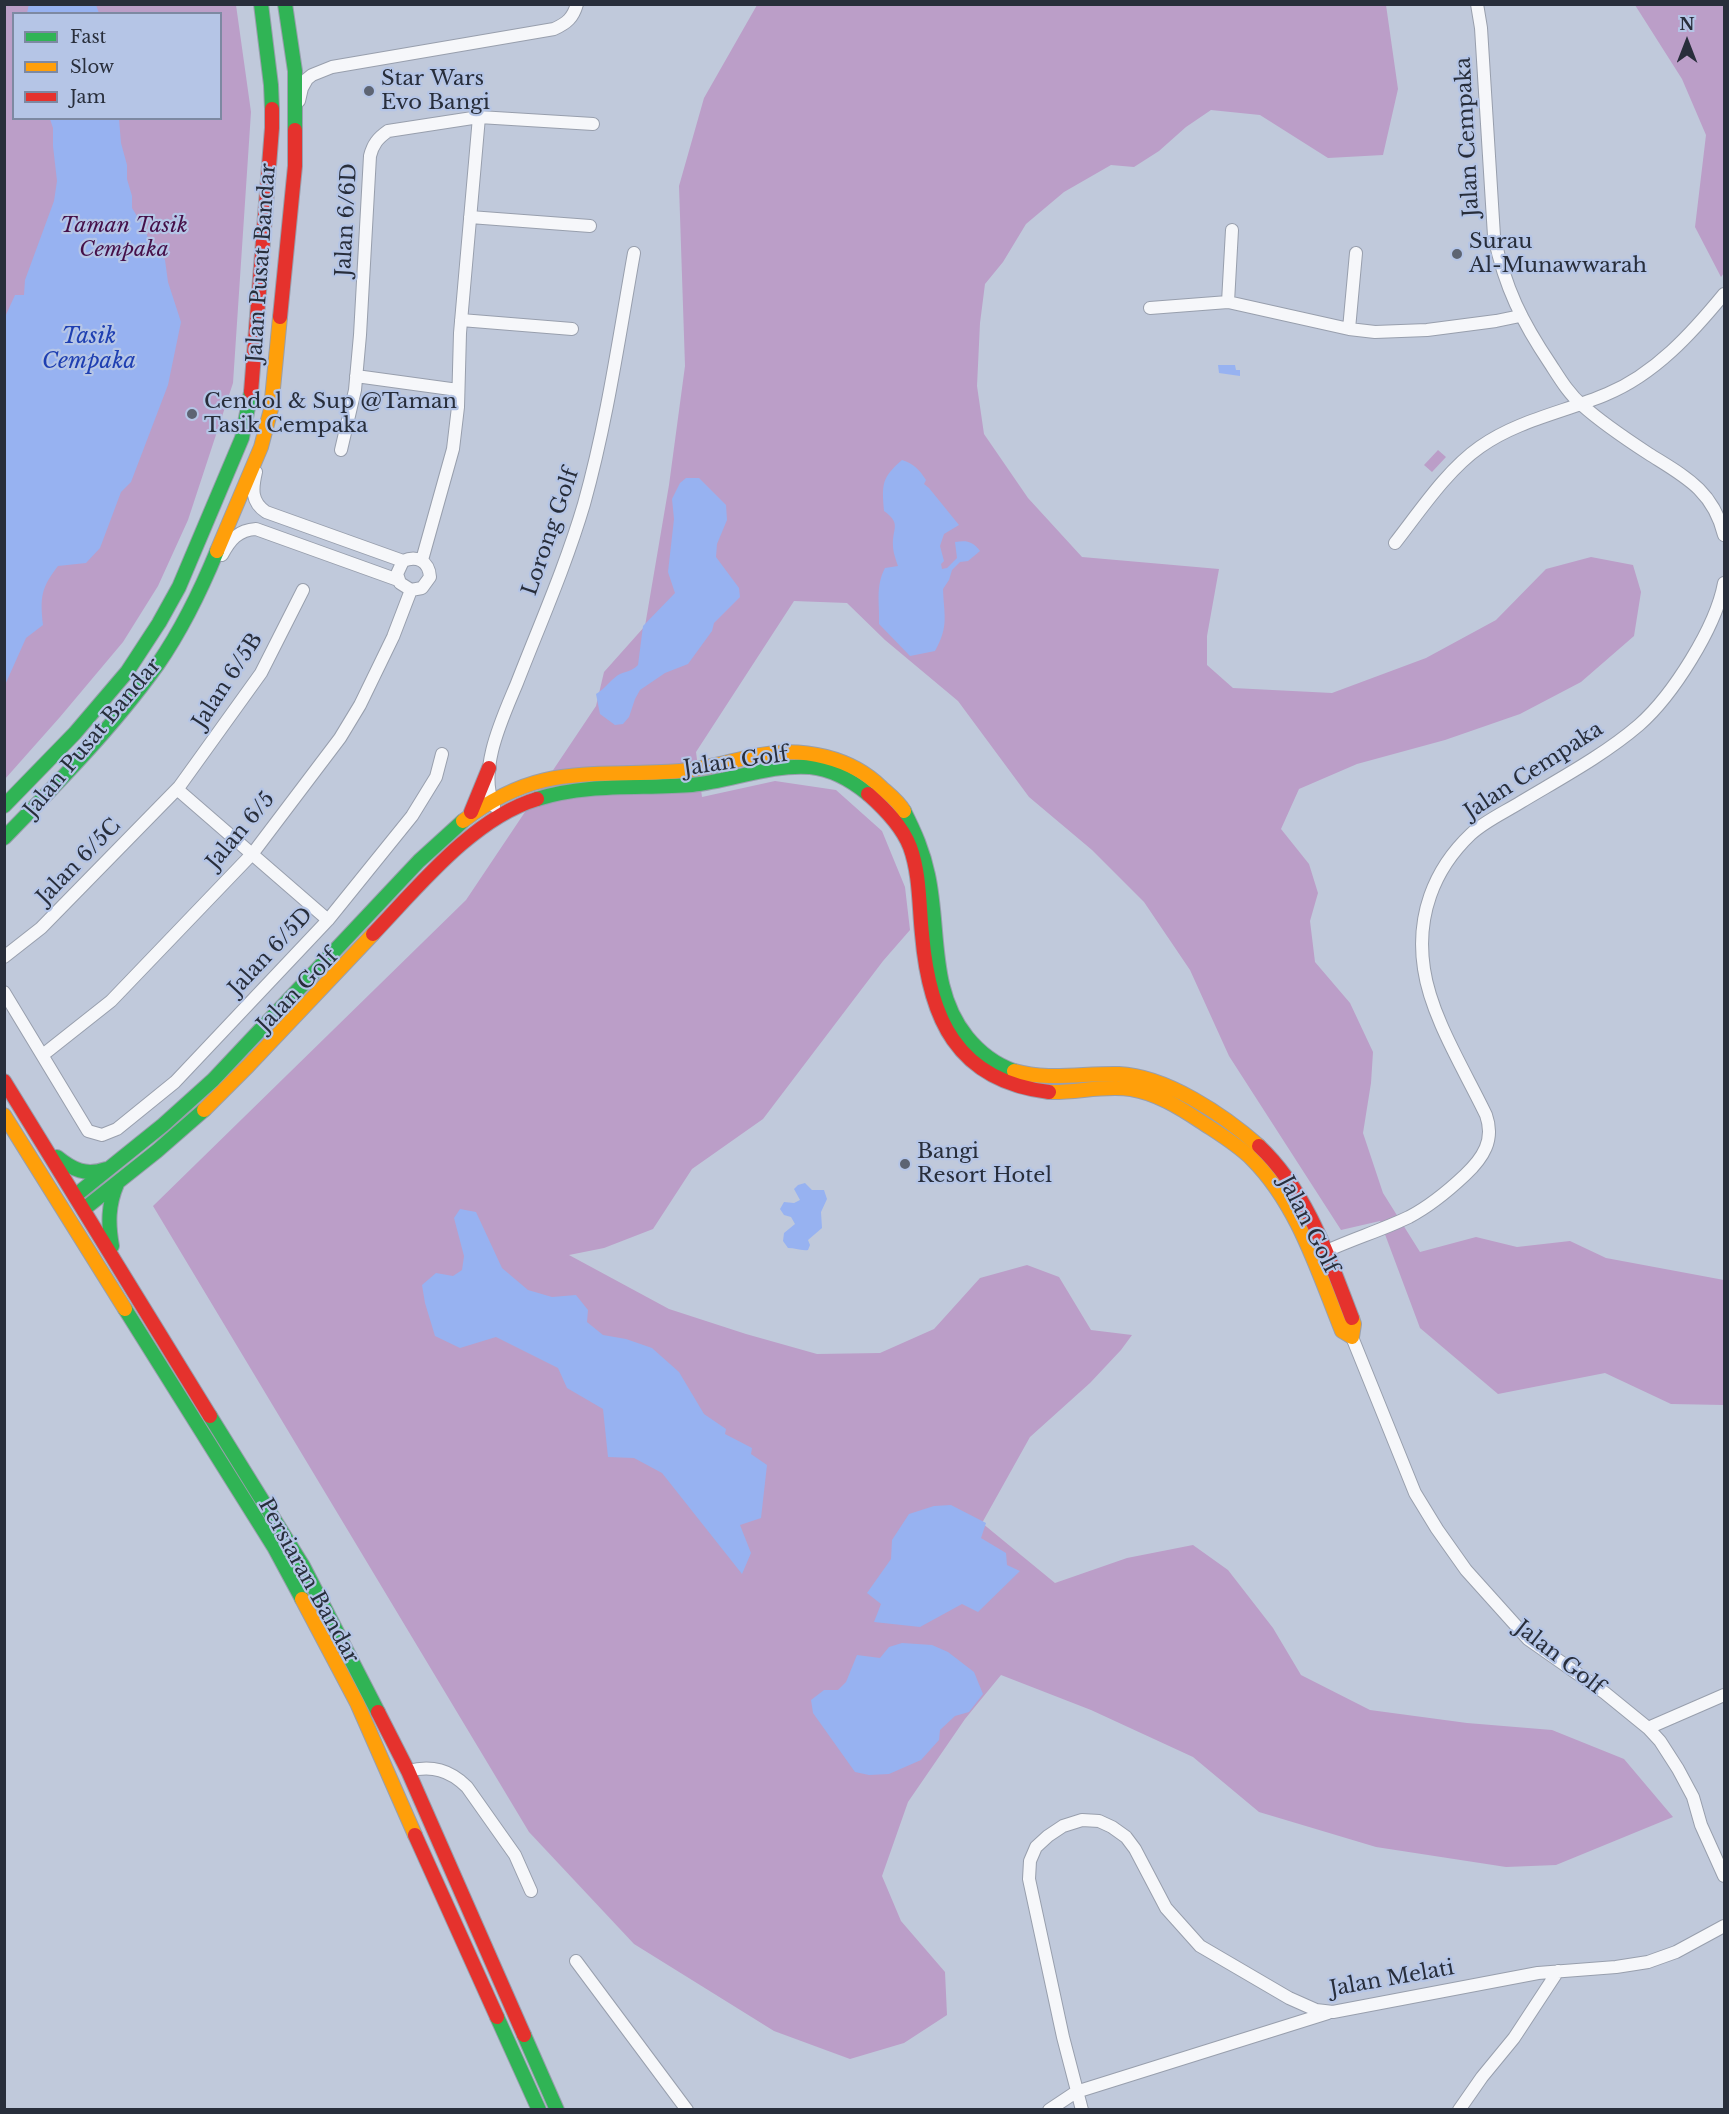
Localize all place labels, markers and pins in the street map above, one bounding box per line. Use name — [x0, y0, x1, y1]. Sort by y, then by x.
place label: Star Wars Evo Bangi — [381, 66, 490, 116]
marker: Star Wars Evo Bangi — [362, 84, 376, 98]
place label: Surau Al-Munawwarah — [1469, 229, 1647, 279]
marker: Surau Al-Munawwarah — [1450, 247, 1464, 261]
place label: Cendol & Sup @Taman Tasik Cempaka — [204, 389, 457, 439]
marker: Cendol & Sup @Taman Tasik Cempaka — [185, 407, 199, 421]
place label: Bangi Resort Hotel — [917, 1139, 1052, 1189]
marker: Bangi Resort Hotel — [898, 1157, 912, 1171]

